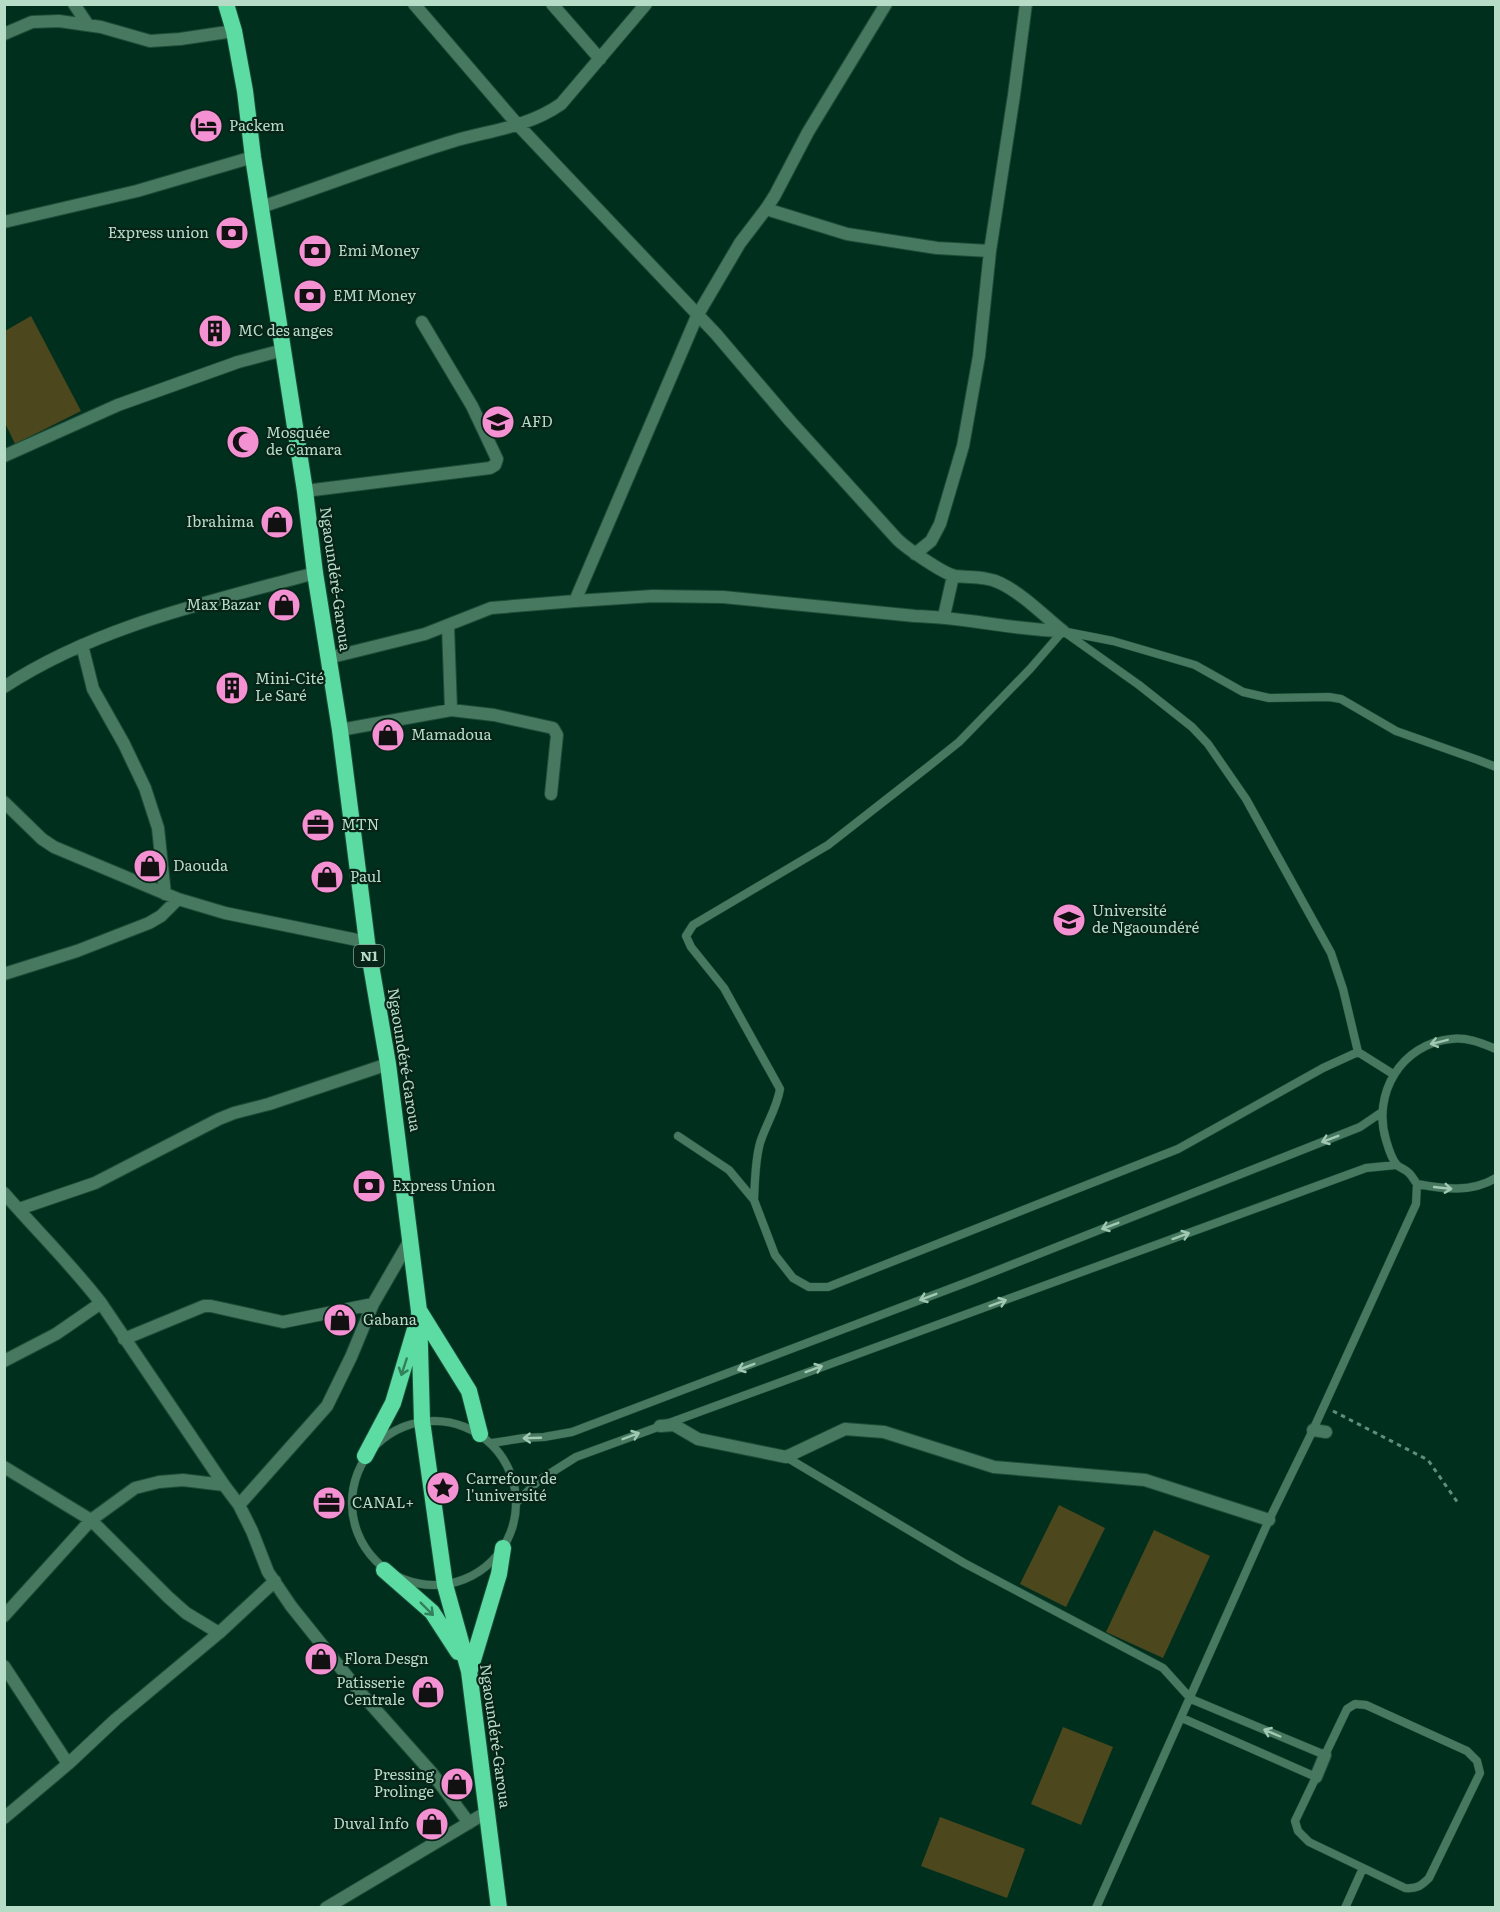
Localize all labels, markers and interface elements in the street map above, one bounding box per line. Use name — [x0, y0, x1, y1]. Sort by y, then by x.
hotel icon: Packem — [188, 108, 224, 144]
place label: Packem — [229, 113, 285, 136]
bank icon: Express union — [214, 215, 250, 251]
place label: Express union — [108, 220, 209, 243]
bank icon: Emi Money — [297, 233, 333, 269]
place label: Emi Money — [338, 238, 420, 261]
bank icon: EMI Money — [292, 278, 328, 314]
place label: EMI Money — [333, 283, 417, 306]
building icon: MC des anges — [197, 313, 233, 349]
place label: MC des anges — [238, 318, 333, 341]
school or university icon: AFD — [480, 404, 516, 440]
place label: AFD — [521, 409, 553, 432]
place label: Mosquée de Camara — [266, 420, 343, 460]
mosque icon: Mosquée de Camara — [225, 424, 261, 460]
shop icon: Ibrahima — [259, 504, 295, 540]
street label: Ngaoundéré-Garoua — [315, 505, 358, 653]
place label: Ibrahima — [186, 509, 255, 532]
shop icon: Max Bazar — [266, 587, 302, 623]
place label: Max Bazar — [186, 592, 261, 615]
place label: Mini-Cité Le Saré — [255, 666, 324, 706]
building icon: Mini-Cité Le Saré — [214, 670, 250, 706]
shop icon: Mamadoua — [370, 717, 406, 753]
place label: Mamadoua — [411, 722, 492, 745]
office icon: MTN — [300, 807, 336, 843]
place label: MTN — [341, 812, 379, 835]
shop icon: Daouda — [132, 848, 168, 884]
place label: Daouda — [173, 853, 229, 876]
shop icon: Paul — [309, 859, 345, 895]
place label: Paul — [350, 864, 381, 887]
place label: Université de Ngaoundéré — [1092, 898, 1200, 938]
school or university icon: Université de Ngaoundéré — [1051, 902, 1087, 938]
road number: N1 — [354, 945, 384, 967]
street label: Ngaoundéré-Garoua — [383, 986, 428, 1134]
one-way arrow — [1430, 1036, 1449, 1048]
one-way arrow — [1321, 1134, 1340, 1145]
bank icon: Express Union — [351, 1168, 387, 1204]
place label: Express Union — [392, 1173, 496, 1196]
one-way arrow — [1432, 1183, 1452, 1194]
one-way arrow — [1101, 1221, 1119, 1232]
one-way arrow — [1171, 1230, 1190, 1241]
one-way arrow — [919, 1292, 938, 1303]
one-way arrow — [988, 1296, 1006, 1307]
shop icon: Gabana — [322, 1302, 358, 1338]
place label: Gabana — [363, 1307, 418, 1330]
one-way arrow — [398, 1357, 409, 1376]
one-way arrow — [737, 1362, 756, 1373]
one-way arrow — [804, 1363, 823, 1374]
one-way arrow — [621, 1430, 640, 1441]
one-way arrow — [522, 1432, 542, 1443]
place label: Carrefour de l'université — [466, 1466, 557, 1506]
place icon: Carrefour de l'université — [425, 1470, 461, 1506]
office icon: CANAL+ — [311, 1485, 347, 1521]
place label: CANAL+ — [352, 1490, 414, 1513]
one-way arrow — [420, 1602, 435, 1616]
shop icon: Flora Desgn — [303, 1641, 339, 1677]
place label: Flora Desgn — [344, 1646, 429, 1669]
street label: Ngaoundéré-Garoua — [475, 1662, 518, 1810]
place label: Patisserie Centrale — [336, 1670, 405, 1710]
shop icon: Patisserie Centrale — [410, 1674, 446, 1710]
one-way arrow — [1263, 1727, 1281, 1738]
place label: Pressing Prolinge — [374, 1762, 435, 1802]
shop icon: Pressing Prolinge — [439, 1766, 475, 1802]
shop icon: Duval Info — [414, 1806, 450, 1842]
place label: Duval Info — [333, 1811, 409, 1834]

